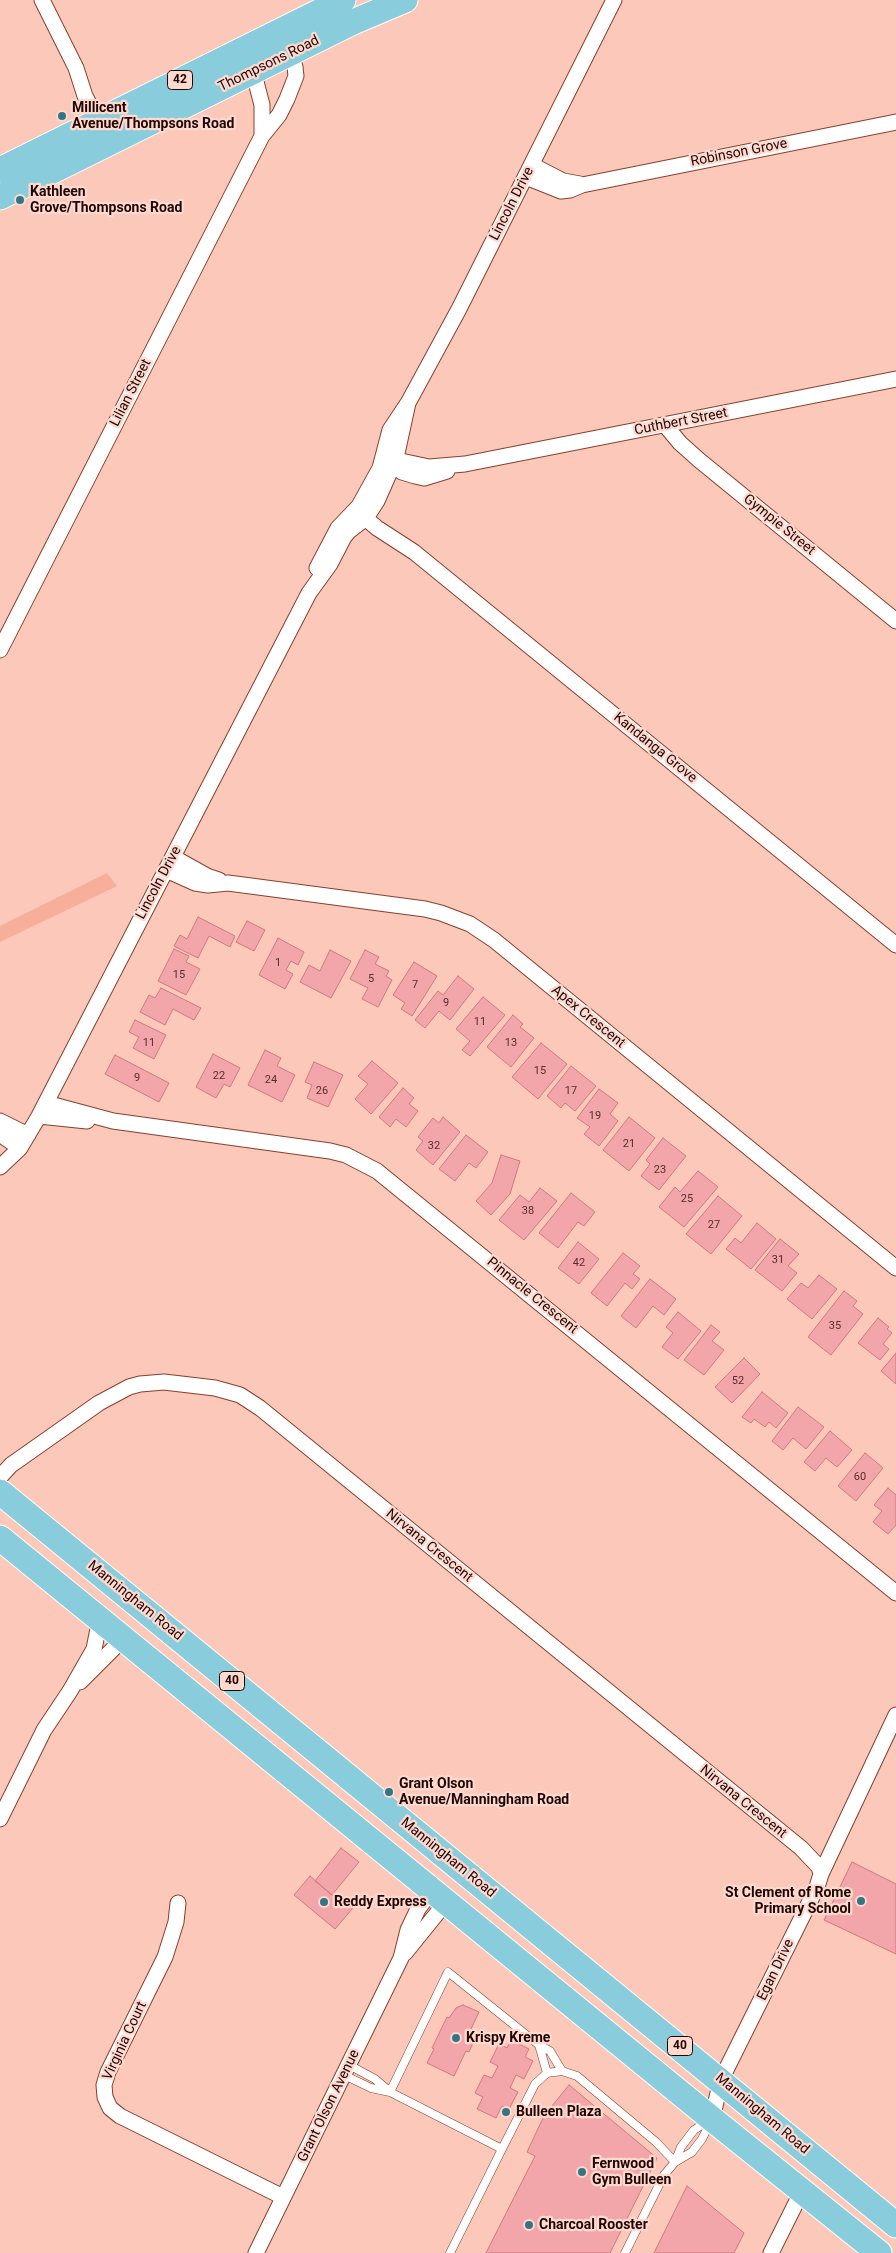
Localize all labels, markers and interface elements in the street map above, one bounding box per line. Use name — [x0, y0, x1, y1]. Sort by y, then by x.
street label: Thompsons Road — [216, 32, 322, 96]
road number: 42 — [168, 70, 192, 90]
place label: Millicent Avenue/Thompsons Road — [72, 100, 234, 132]
marker: Millicent Avenue/Thompsons Road — [56, 110, 68, 122]
street label: Robinson Grove — [689, 135, 789, 171]
street label: Lincoln Drive — [486, 165, 538, 243]
place label: Kathleen Grove/Thompsons Road — [30, 184, 182, 216]
marker: Kathleen Grove/Thompsons Road — [14, 194, 26, 206]
street label: Lilian Street — [107, 356, 155, 430]
street label: Cuthbert Street — [633, 405, 729, 439]
street label: Gympie Street — [740, 491, 818, 559]
street label: Kandanga Grove — [610, 709, 700, 787]
street label: Lincoln Drive — [133, 844, 185, 922]
house number: 1 — [275, 956, 281, 970]
house number: 15 — [173, 968, 185, 982]
house number: 5 — [368, 972, 374, 986]
house number: 7 — [412, 978, 418, 992]
street label: Apex Crescent — [548, 982, 628, 1052]
house number: 9 — [443, 996, 449, 1010]
house number: 11 — [474, 1015, 486, 1029]
house number: 11 — [143, 1036, 155, 1050]
house number: 13 — [505, 1036, 517, 1050]
house number: 15 — [534, 1064, 546, 1078]
house number: 22 — [213, 1069, 225, 1083]
house number: 9 — [134, 1071, 140, 1085]
house number: 24 — [265, 1073, 277, 1087]
house number: 26 — [316, 1084, 328, 1098]
house number: 17 — [565, 1084, 577, 1098]
house number: 19 — [589, 1109, 601, 1123]
house number: 21 — [623, 1137, 635, 1151]
house number: 32 — [428, 1139, 440, 1153]
house number: 23 — [654, 1163, 666, 1177]
house number: 25 — [681, 1192, 693, 1206]
house number: 38 — [522, 1204, 534, 1218]
house number: 27 — [708, 1218, 720, 1232]
house number: 31 — [772, 1253, 784, 1267]
street label: Pinnacle Crescent — [483, 1254, 581, 1338]
house number: 42 — [573, 1256, 585, 1270]
house number: 35 — [829, 1319, 841, 1333]
house number: 52 — [732, 1374, 744, 1388]
house number: 60 — [854, 1470, 866, 1484]
street label: Nirvana Crescent — [382, 1506, 476, 1586]
street label: Manningham Road — [84, 1558, 186, 1644]
road number: 40 — [220, 1672, 244, 1690]
street label: Nirvana Crescent — [696, 1762, 790, 1842]
place label: Grant Olson Avenue/Manningham Road — [399, 1776, 569, 1808]
marker: Grant Olson Avenue/Manningham Road — [383, 1786, 395, 1798]
street label: Manningham Road — [397, 1815, 499, 1901]
place label: St Clement of Rome Primary School — [725, 1885, 851, 1918]
place label: Reddy Express — [334, 1894, 427, 1910]
marker: St Clement of Rome Primary School — [855, 1895, 867, 1907]
marker: Reddy Express — [318, 1896, 330, 1908]
street label: Egan Drive — [754, 1937, 798, 2003]
street label: Virginia Court — [99, 1999, 151, 2083]
place label: Krispy Kreme — [466, 2030, 550, 2046]
marker: Krispy Kreme — [450, 2032, 462, 2044]
road number: 40 — [668, 2036, 692, 2056]
street label: Grant Olson Avenue — [295, 2047, 363, 2165]
street label: Manningham Road — [712, 2070, 812, 2158]
place label: Bulleen Plaza — [516, 2104, 601, 2120]
marker: Bulleen Plaza — [500, 2106, 512, 2118]
place label: Fernwood Gym Bulleen — [592, 2156, 671, 2188]
marker: Fernwood Gym Bulleen — [576, 2166, 588, 2178]
place label: Charcoal Rooster — [539, 2217, 648, 2233]
marker: Charcoal Rooster — [523, 2219, 535, 2231]

